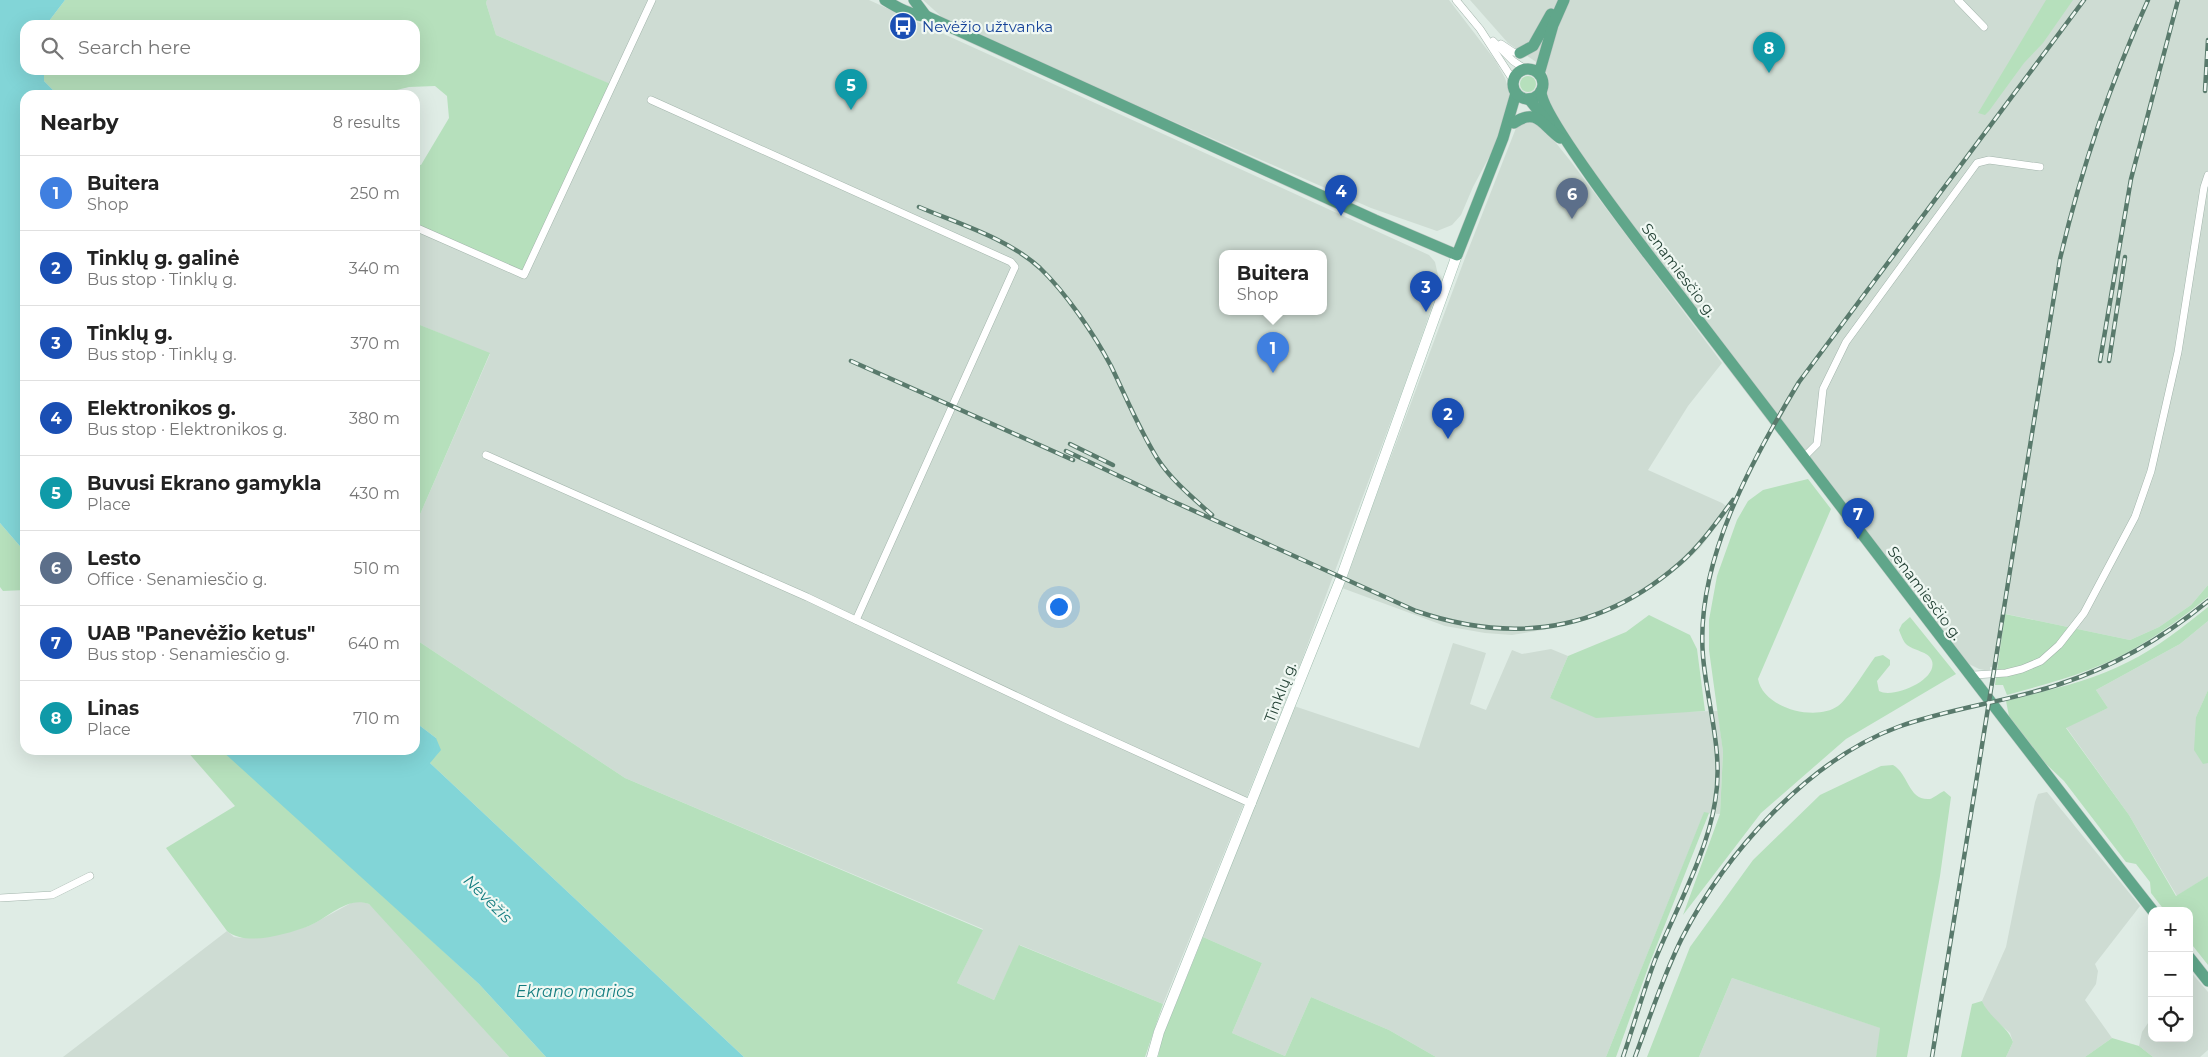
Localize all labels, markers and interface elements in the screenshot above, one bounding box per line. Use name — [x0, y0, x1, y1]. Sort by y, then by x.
bus stop icon: Nevėžio užtvanka — [888, 11, 918, 41]
place label: Nevėžio užtvanka — [922, 17, 1053, 36]
search box — [20, 20, 420, 75]
pin: 8 — [1753, 32, 1785, 73]
icon: search — [38, 34, 66, 62]
text: Search here — [78, 36, 191, 59]
pin: 5 — [835, 69, 867, 110]
text: Nearby — [40, 110, 119, 135]
text: 8 results — [333, 113, 400, 132]
text: Buitera — [87, 172, 159, 195]
pin: 4 — [1325, 175, 1357, 216]
pin: 6 — [1556, 178, 1588, 219]
text: 1 — [53, 184, 59, 203]
text: 250 m — [350, 184, 400, 203]
text: Shop — [87, 195, 129, 214]
street label: Senamiesčio g. — [1637, 219, 1721, 321]
text: Tinklų g. galinė — [87, 247, 240, 270]
popup — [1219, 250, 1327, 315]
text: 2 — [51, 259, 61, 278]
text: 340 m — [349, 259, 400, 278]
text: Buitera — [1237, 262, 1309, 285]
text: Bus stop · Tinklų g. — [87, 270, 237, 289]
pin: 3 — [1410, 271, 1442, 312]
text: Shop — [1237, 285, 1278, 304]
text: Tinklų g. — [87, 322, 172, 345]
pin: 1 — [1257, 332, 1289, 373]
text: 3 — [51, 334, 61, 353]
text: 370 m — [350, 334, 400, 353]
text: Bus stop · Tinklų g. — [87, 345, 237, 364]
text: Elektronikos g. — [87, 397, 236, 420]
pin: 2 — [1432, 398, 1464, 439]
text: 4 — [50, 409, 62, 428]
text: 380 m — [349, 409, 400, 428]
text: Bus stop · Elektronikos g. — [87, 420, 287, 439]
text: Buvusi Ekrano gamykla — [87, 472, 322, 495]
text: 5 — [51, 484, 61, 503]
text: 430 m — [349, 484, 400, 503]
text: Place — [87, 495, 131, 514]
pin: 7 — [1842, 498, 1874, 539]
street label: Senamiesčio g. — [1883, 542, 1967, 644]
text: Lesto — [87, 547, 141, 570]
text: 6 — [51, 559, 61, 578]
text: 510 m — [353, 559, 400, 578]
text: Office · Senamiesčio g. — [87, 570, 267, 589]
your location — [1046, 594, 1072, 620]
text: UAB "Panevėžio ketus" — [87, 622, 315, 645]
text: 7 — [51, 634, 61, 653]
text: 640 m — [348, 634, 400, 653]
text: Bus stop · Senamiesčio g. — [87, 645, 289, 664]
street label: Tinklų g. — [1260, 659, 1300, 725]
text: Linas — [87, 697, 139, 720]
text: 8 — [51, 709, 61, 728]
text: 710 m — [353, 709, 400, 728]
text: Place — [87, 720, 131, 739]
water label: Nevėžis — [460, 871, 516, 927]
map controls — [2148, 907, 2193, 1042]
button: + — [2148, 907, 2193, 952]
button: − — [2148, 952, 2193, 997]
water label: Ekrano marios — [516, 982, 634, 1001]
button: locate — [2148, 997, 2193, 1042]

